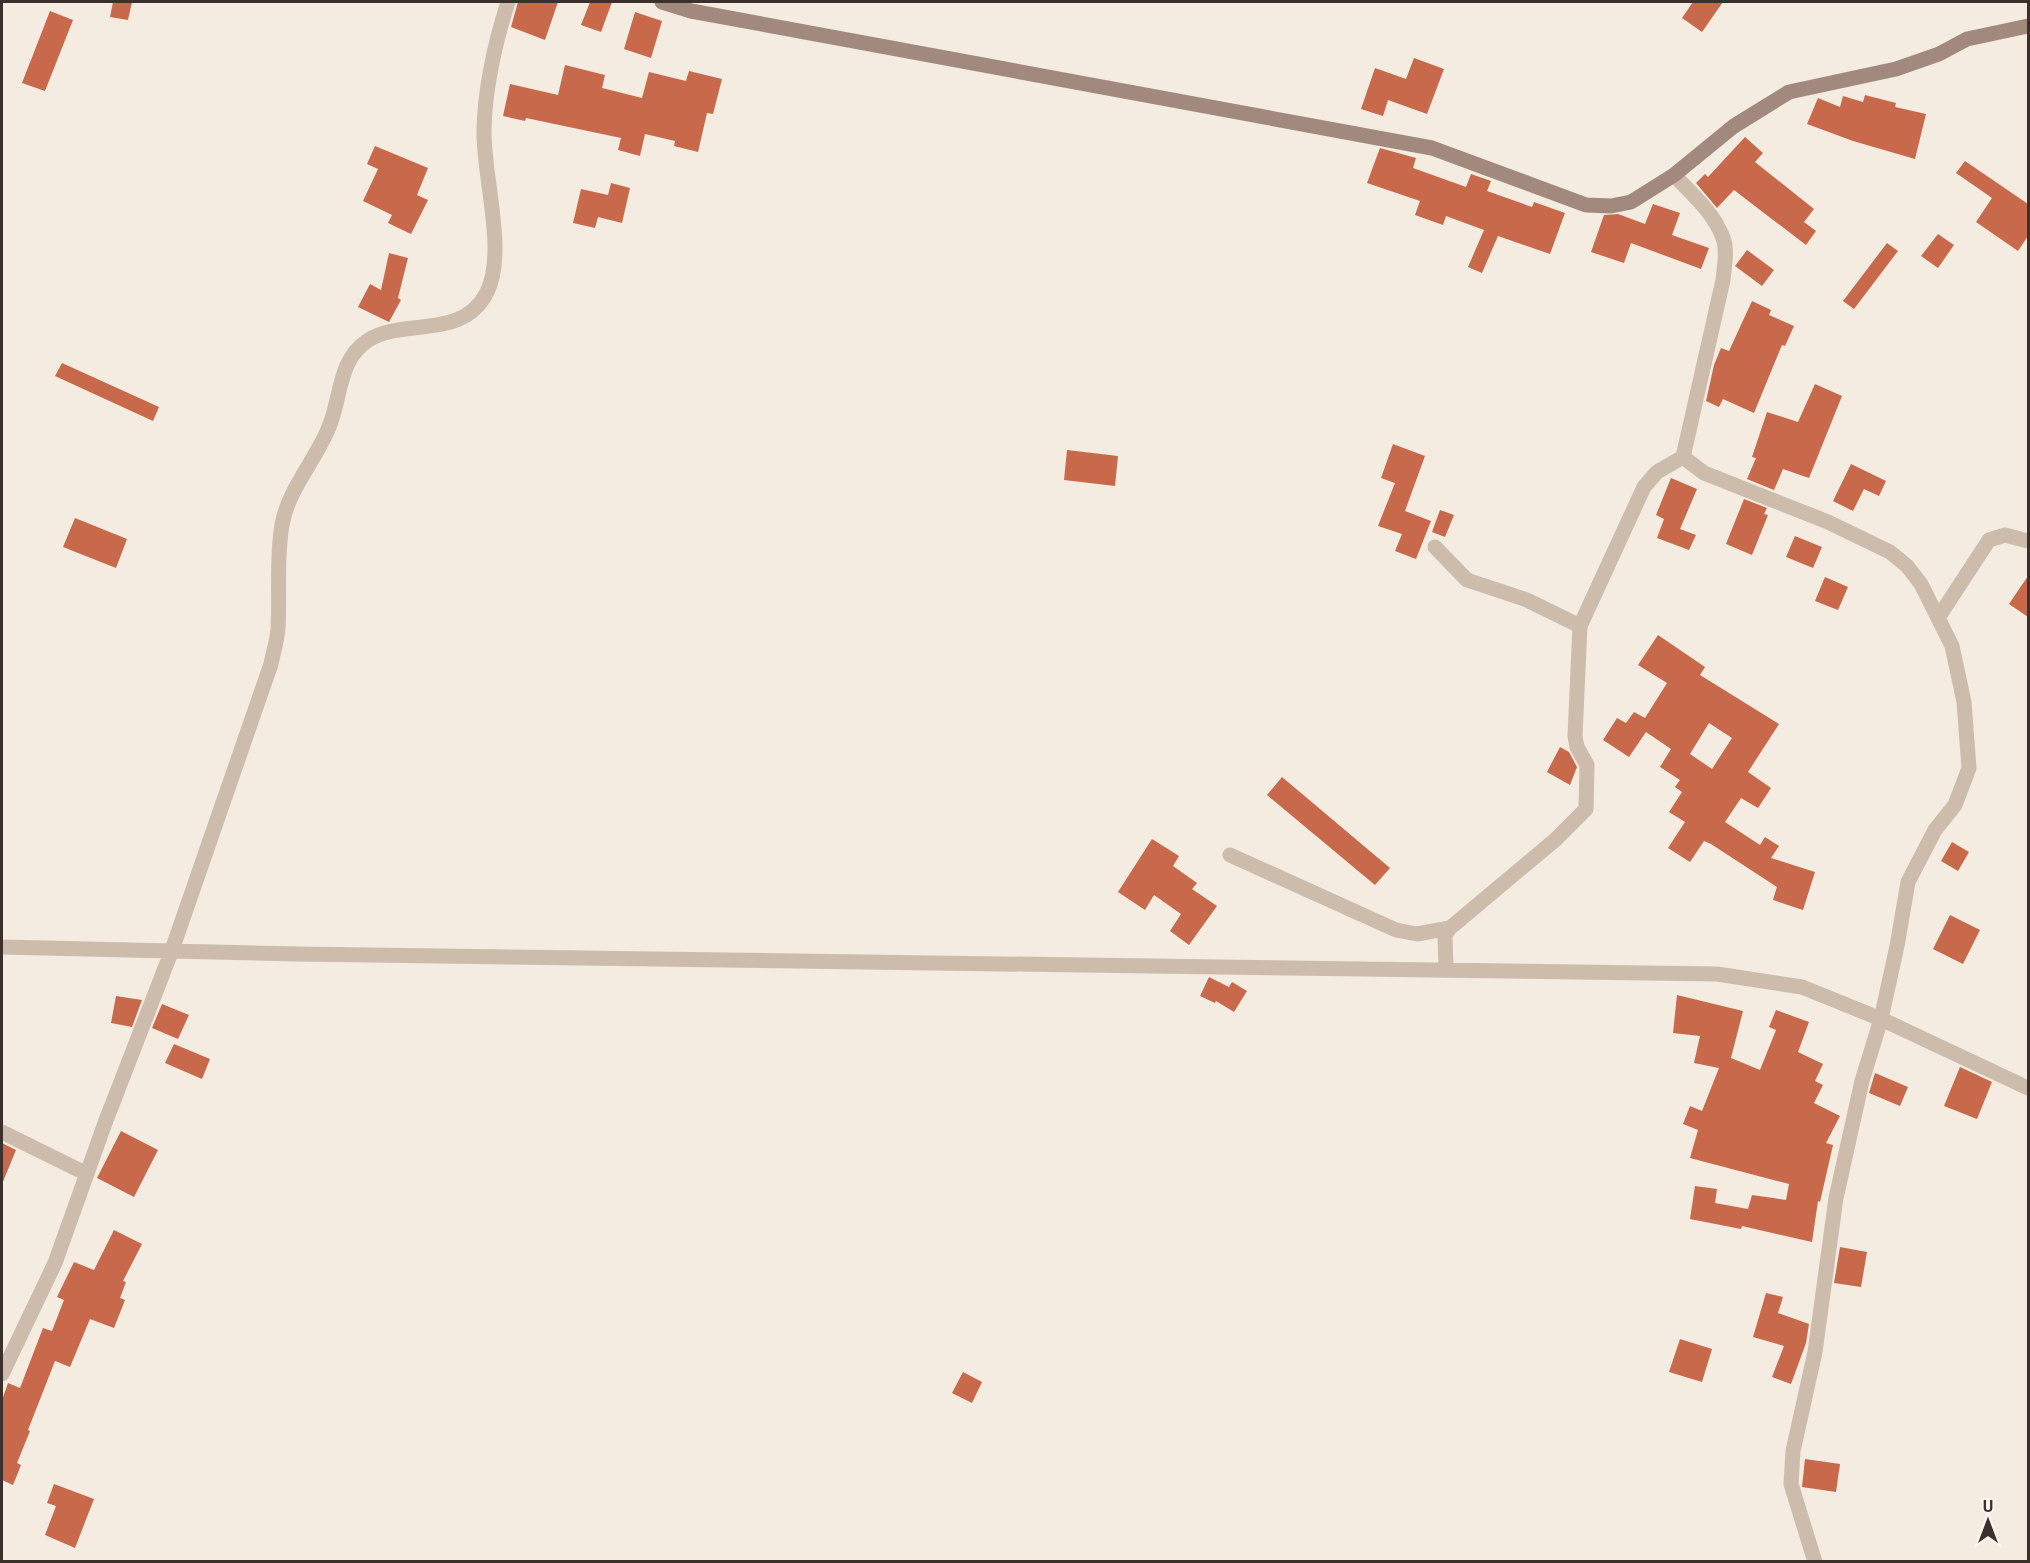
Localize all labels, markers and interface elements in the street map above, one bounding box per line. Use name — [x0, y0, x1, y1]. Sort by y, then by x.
north arrow — [1958, 1491, 2018, 1551]
text: U — [1983, 1497, 1993, 1516]

